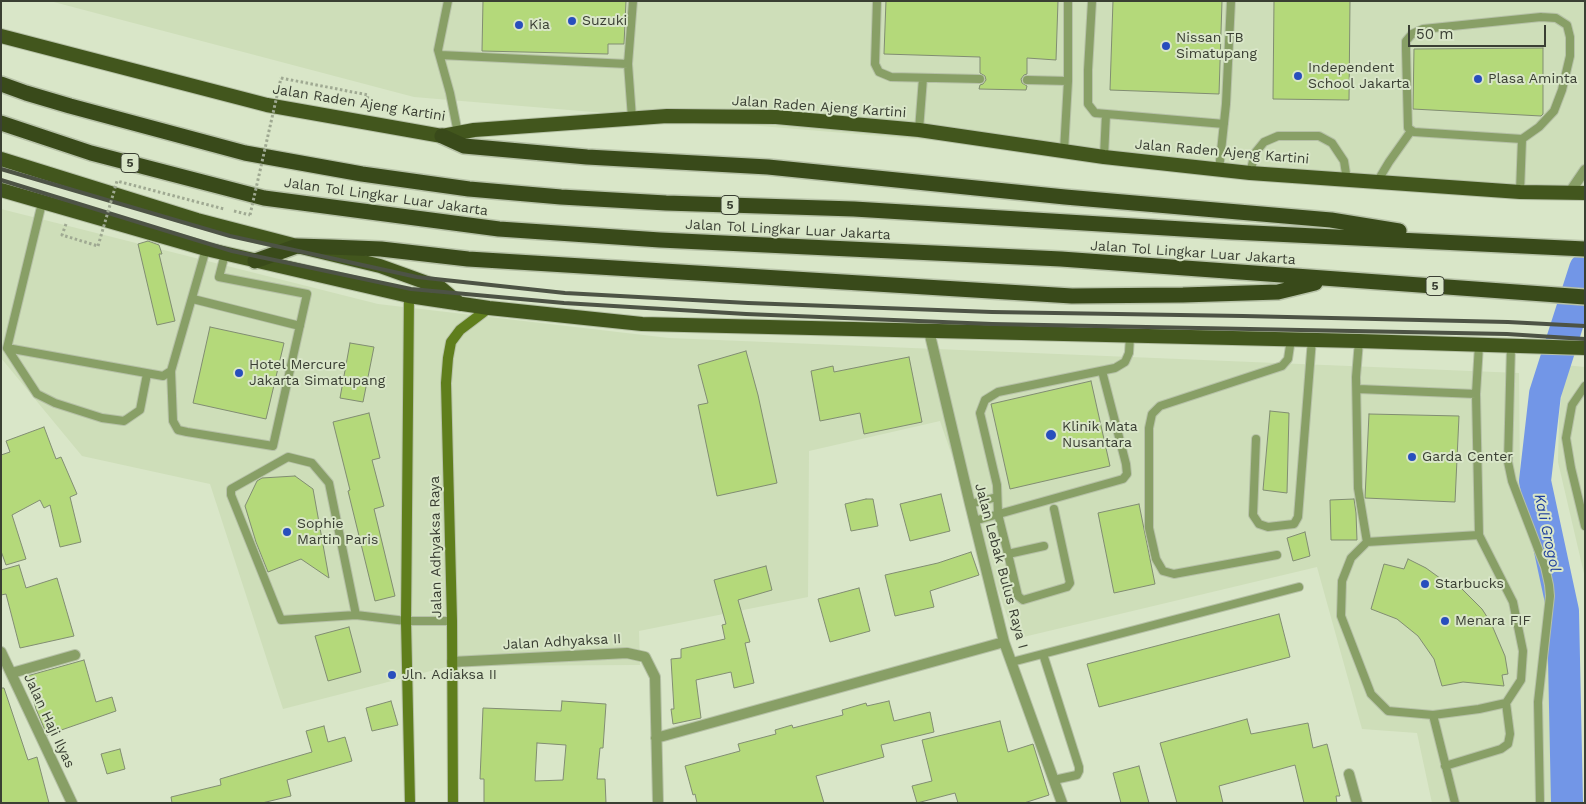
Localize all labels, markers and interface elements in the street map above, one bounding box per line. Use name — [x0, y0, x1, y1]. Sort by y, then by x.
place label: Suzuki — [582, 13, 627, 29]
marker: Suzuki — [566, 15, 578, 27]
scale bar — [1411, 15, 1548, 47]
place label: Kia — [529, 17, 550, 33]
marker: Kia — [513, 19, 525, 31]
text: 50 m — [1416, 25, 1453, 43]
place label: Nissan TB Simatupang — [1176, 30, 1257, 62]
marker: Nissan TB Simatupang — [1160, 40, 1172, 52]
place label: Independent School Jakarta — [1308, 60, 1410, 92]
marker: Independent School Jakarta — [1292, 70, 1304, 82]
place label: Plasa Aminta — [1488, 71, 1577, 87]
marker: Plasa Aminta — [1472, 73, 1484, 85]
street label: Jalan Raden Ajeng Kartini — [271, 81, 447, 125]
street label: Jalan Raden Ajeng Kartini — [731, 93, 907, 121]
street label: Jalan Raden Ajeng Kartini — [1134, 136, 1310, 168]
road number: 5 — [121, 154, 139, 172]
street label: Jalan Tol Lingkar Luar Jakarta — [283, 174, 489, 220]
road number: 5 — [721, 196, 739, 214]
street label: Jalan Tol Lingkar Luar Jakarta — [685, 216, 891, 244]
street label: Jalan Tol Lingkar Luar Jakarta — [1090, 237, 1296, 269]
road number: 5 — [1426, 276, 1444, 296]
place label: Hotel Mercure Jakarta Simatupang — [249, 357, 385, 390]
marker: Hotel Mercure Jakarta Simatupang — [233, 367, 245, 379]
place label: Klinik Mata Nusantara — [1062, 419, 1138, 452]
marker: Klinik Mata Nusantara — [1044, 428, 1058, 442]
place label: Garda Center — [1422, 449, 1513, 465]
marker: Garda Center — [1406, 451, 1418, 463]
street label: Jalan Adhyaksa Raya — [426, 476, 446, 618]
street label: Jalan Lebak Bulus Raya I — [971, 481, 1031, 651]
water label: Kali Grogol — [1530, 492, 1564, 574]
place label: Sophie Martin Paris — [297, 516, 378, 548]
marker: Sophie Martin Paris — [281, 526, 293, 538]
place label: Starbucks — [1435, 576, 1504, 592]
marker: Starbucks — [1419, 578, 1431, 590]
place label: Menara FIF — [1455, 613, 1531, 629]
marker: Menara FIF — [1439, 615, 1451, 627]
street label: Jalan Adhyaksa II — [502, 631, 622, 653]
place label: Jln. Adiaksa II — [402, 667, 497, 683]
marker: Jln. Adiaksa II — [386, 669, 398, 681]
street label: Jalan Haji Ilyas — [20, 671, 78, 771]

